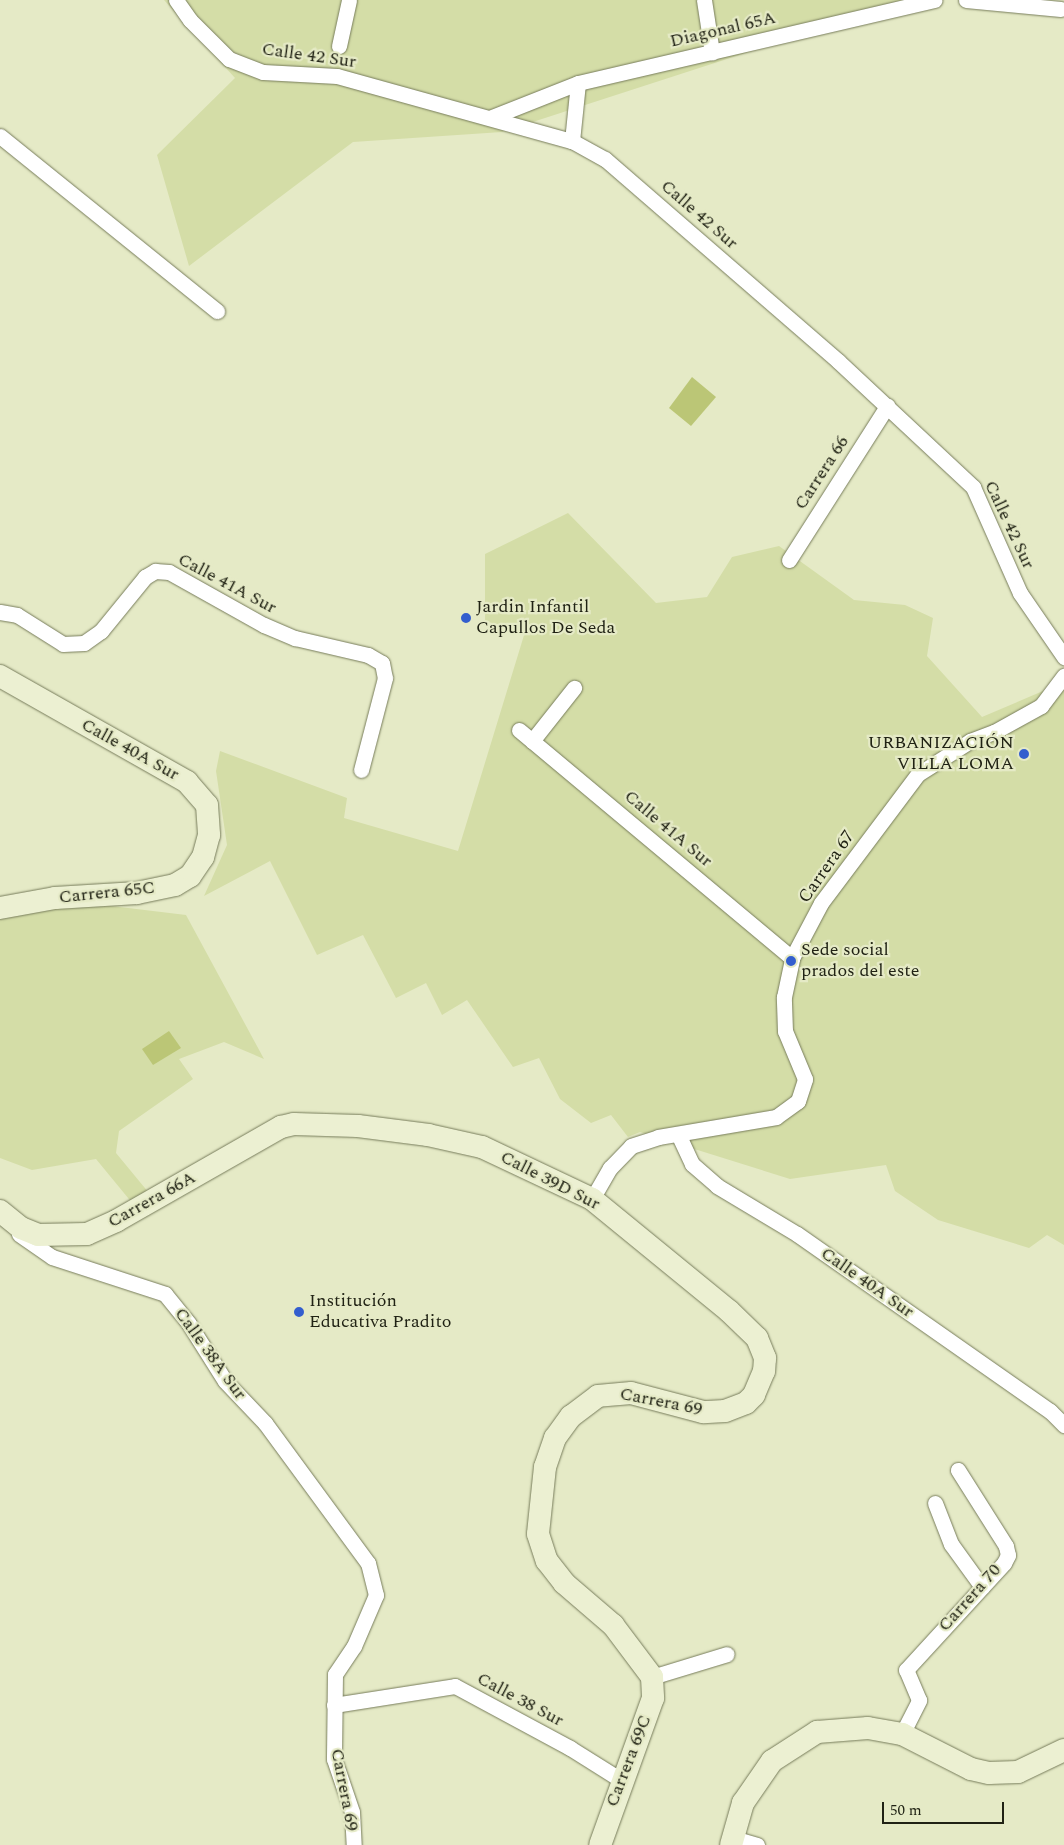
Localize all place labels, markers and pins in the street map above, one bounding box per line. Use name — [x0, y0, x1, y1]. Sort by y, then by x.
place label: Jardin Infantil Capullos De Seda — [476, 597, 615, 640]
marker: Jardin Infantil Capullos De Seda — [460, 612, 472, 624]
place label: URBANIZACIÓN VILLA LOMA — [868, 733, 1014, 776]
marker: URBANIZACIÓN VILLA LOMA — [1018, 748, 1030, 760]
place label: Sede social prados del este — [801, 940, 919, 982]
marker: Sede social prados del este — [785, 955, 797, 967]
place label: Institución Educativa Pradito — [309, 1291, 451, 1334]
marker: Institución Educativa Pradito — [293, 1306, 305, 1318]

